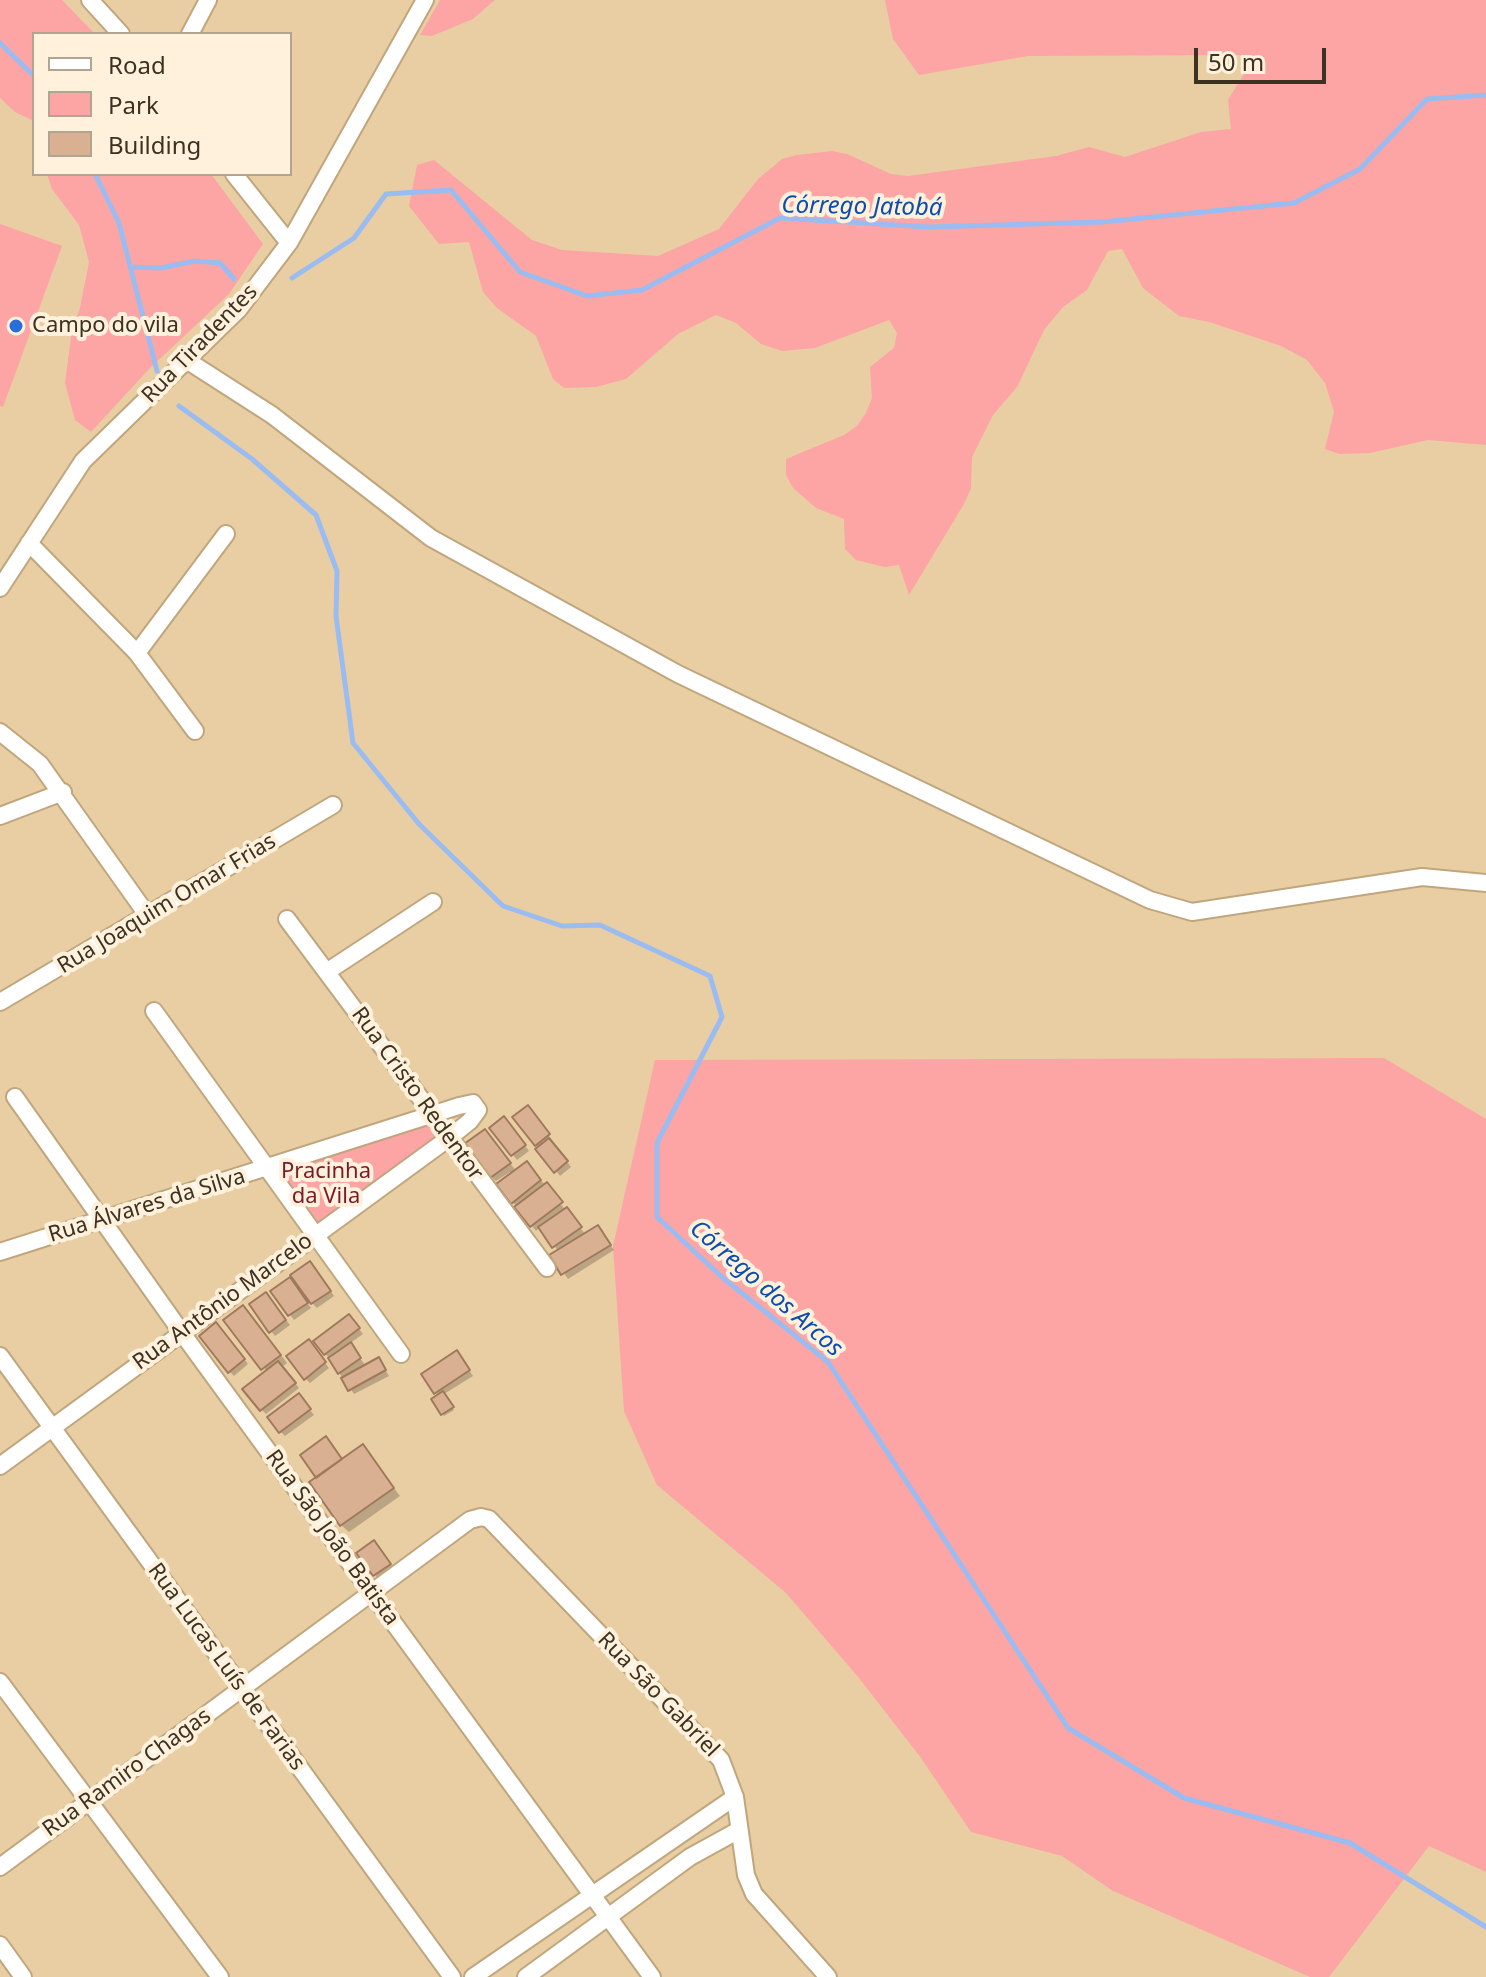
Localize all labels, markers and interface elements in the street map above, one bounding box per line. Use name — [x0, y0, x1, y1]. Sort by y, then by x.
legend — [32, 32, 292, 176]
scale bar — [1198, 32, 1330, 82]
text: 50 m — [1208, 45, 1264, 78]
text: Road — [108, 48, 166, 81]
text: Park — [108, 88, 159, 121]
text: Building — [108, 128, 201, 161]
water label: Córrego Jatobá — [781, 191, 943, 223]
street label: Rua Tiradentes — [137, 279, 263, 409]
place label: Campo do vila — [32, 313, 179, 339]
marker: Campo do vila — [7, 317, 25, 335]
street label: Rua Joaquim Omar Frias — [53, 828, 281, 980]
street label: Rua Cristo Redentor — [345, 1002, 489, 1186]
park label: Pracinha da Vila — [281, 1159, 371, 1210]
street label: Rua Álvares da Silva — [45, 1163, 249, 1249]
water label: Córrego dos Arcos — [684, 1215, 848, 1363]
street label: Rua Antônio Marcelo — [128, 1228, 318, 1376]
street label: Rua São João Batista — [259, 1445, 405, 1631]
street label: Rua Lucas Luís de Farias — [142, 1558, 310, 1776]
street label: Rua São Gabriel — [592, 1627, 724, 1763]
street label: Rua Ramiro Chagas — [38, 1703, 216, 1843]

